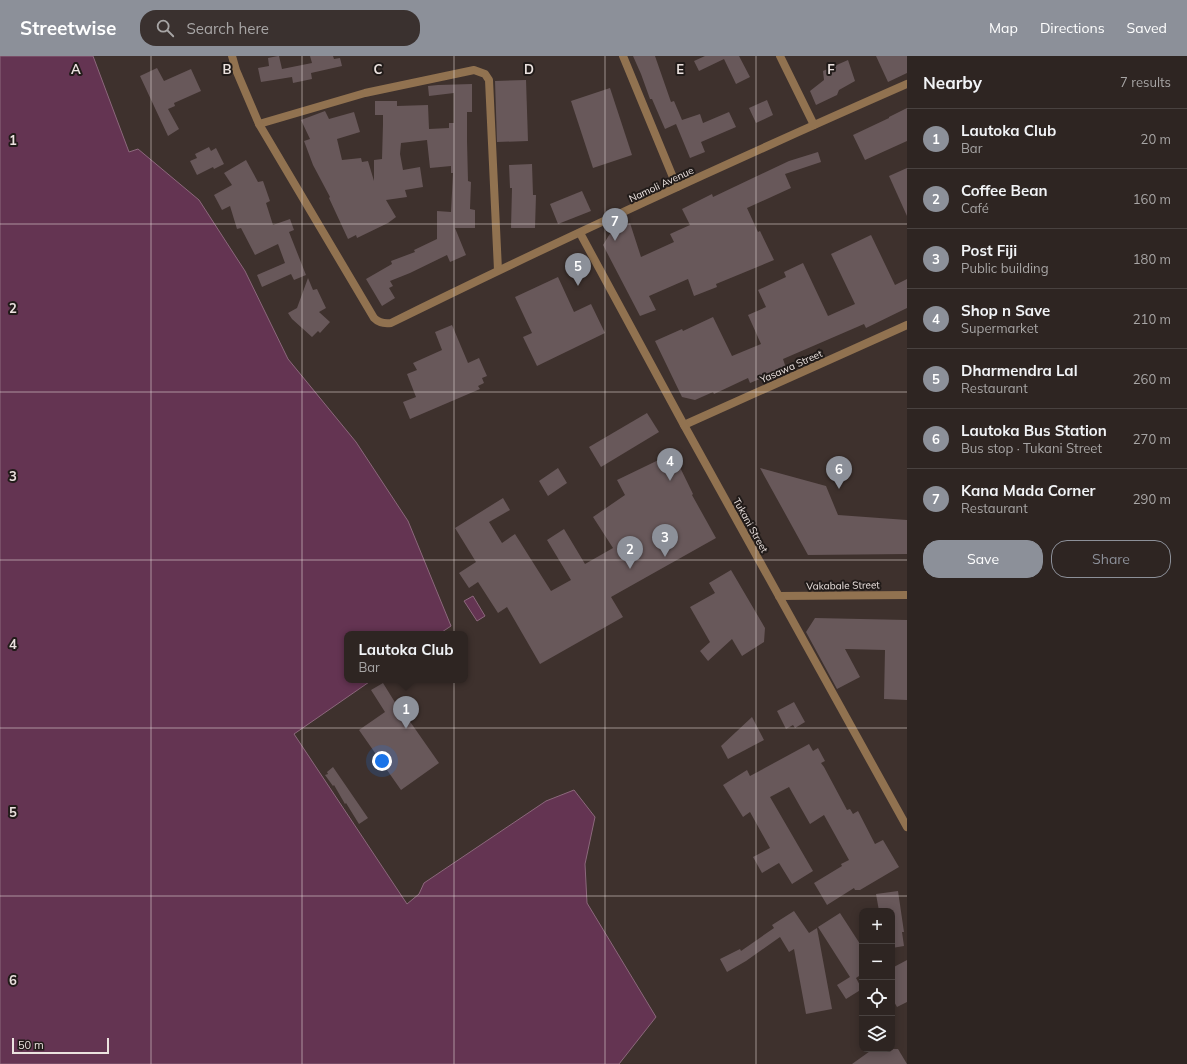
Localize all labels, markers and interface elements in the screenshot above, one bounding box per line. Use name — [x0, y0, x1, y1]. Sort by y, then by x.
search box — [140, 10, 420, 46]
text: Streetwise — [20, 16, 116, 40]
icon: search — [154, 17, 176, 39]
text: Search here — [186, 19, 269, 38]
text: Map — [989, 19, 1018, 37]
text: Directions — [1040, 19, 1105, 37]
text: Saved — [1127, 19, 1167, 37]
text: A — [71, 61, 81, 77]
text: B — [223, 61, 232, 77]
text: C — [374, 61, 383, 77]
text: D — [524, 61, 534, 77]
text: E — [676, 61, 684, 77]
text: F — [827, 61, 835, 77]
text: Nearby — [923, 72, 982, 93]
text: 7 results — [1120, 74, 1171, 90]
text: Lautoka Club — [961, 121, 1056, 140]
text: 1 — [932, 131, 940, 147]
text: 20 m — [1141, 131, 1171, 147]
text: 1 — [9, 132, 17, 148]
text: Bar — [961, 140, 982, 156]
street label: Namoli Avenue — [627, 164, 696, 205]
text: Coffee Bean — [961, 181, 1048, 200]
text: 2 — [932, 191, 940, 207]
text: 160 m — [1133, 191, 1171, 207]
text: Café — [961, 200, 989, 216]
pin: 7 — [602, 208, 628, 241]
text: Post Fiji — [961, 241, 1017, 260]
text: 3 — [932, 251, 940, 267]
text: 180 m — [1133, 251, 1171, 267]
pin: 5 — [565, 253, 591, 286]
text: Public building — [961, 260, 1049, 276]
text: 2 — [9, 300, 17, 316]
text: Shop n Save — [961, 301, 1050, 320]
text: 4 — [932, 311, 940, 327]
text: 210 m — [1133, 311, 1171, 327]
text: Supermarket — [961, 320, 1038, 336]
street label: Yasawa Street — [757, 347, 825, 386]
text: Dharmendra Lal — [961, 361, 1078, 380]
text: 5 — [932, 371, 940, 387]
text: 260 m — [1133, 371, 1171, 387]
text: Restaurant — [961, 380, 1028, 396]
text: Lautoka Bus Station — [961, 421, 1107, 440]
text: 6 — [932, 431, 940, 447]
text: 270 m — [1133, 431, 1171, 447]
text: Bus stop · Tukani Street — [961, 440, 1102, 456]
pin: 4 — [657, 448, 683, 481]
pin: 6 — [826, 456, 852, 489]
text: 3 — [9, 468, 17, 484]
text: Kana Mada Corner — [961, 481, 1096, 500]
text: 7 — [932, 491, 940, 507]
text: 290 m — [1133, 491, 1171, 507]
street label: Tukani Street — [730, 496, 771, 555]
text: Restaurant — [961, 500, 1028, 516]
pin: 3 — [652, 524, 678, 557]
pin: 2 — [617, 536, 643, 569]
button: Save — [923, 540, 1043, 578]
button: Share — [1051, 540, 1171, 578]
street label: Vakabale Street — [806, 578, 880, 593]
popup — [344, 631, 468, 683]
text: 4 — [9, 636, 17, 652]
text: Lautoka Club — [358, 640, 454, 659]
text: Bar — [358, 659, 380, 675]
pin: 1 — [393, 696, 419, 729]
your location — [372, 751, 392, 771]
text: 5 — [9, 804, 17, 820]
map controls — [859, 908, 895, 1052]
button: + — [859, 908, 895, 944]
button: − — [859, 944, 895, 980]
text: 6 — [9, 972, 17, 988]
button: locate — [859, 980, 895, 1016]
button: layers — [859, 1016, 895, 1052]
scale bar — [12, 1036, 109, 1055]
text: 50 m — [18, 1038, 44, 1052]

